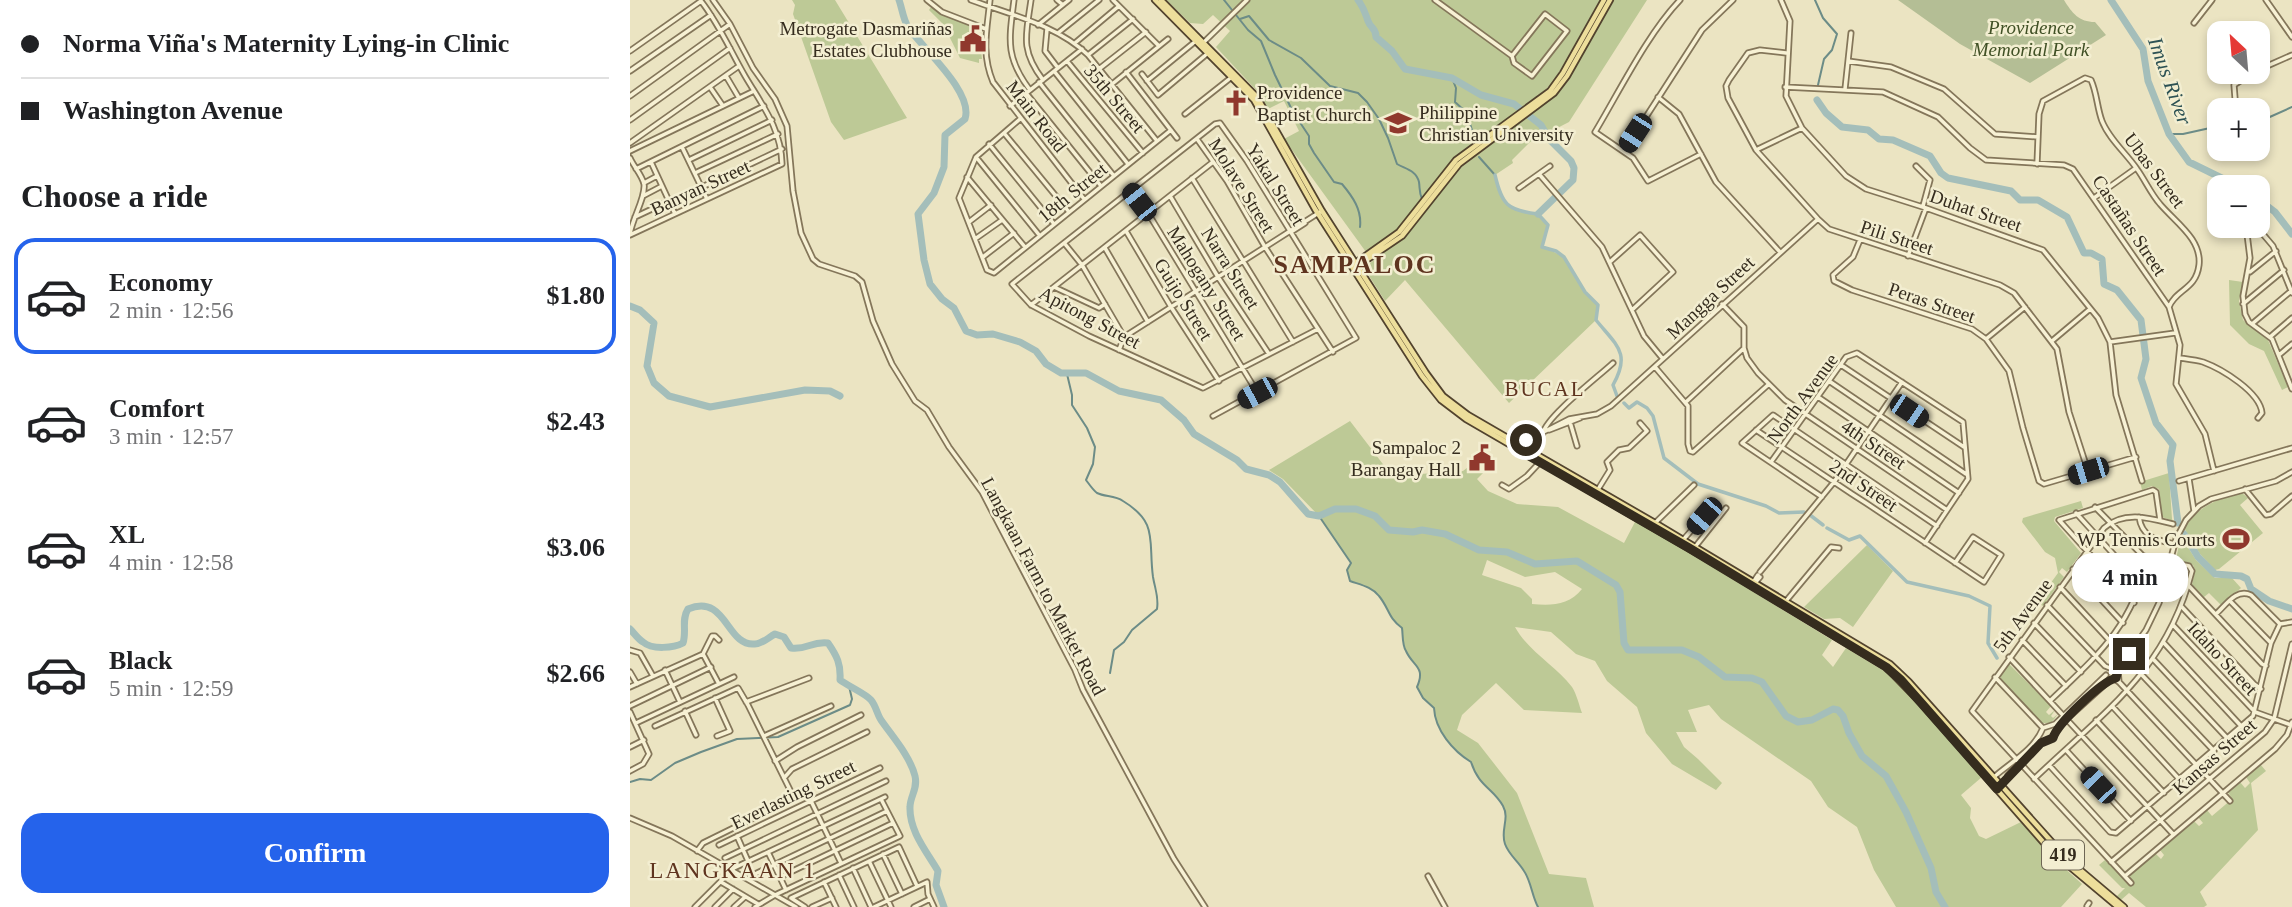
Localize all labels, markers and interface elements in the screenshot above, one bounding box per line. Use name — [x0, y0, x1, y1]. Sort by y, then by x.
park label: Providence Memorial Park — [1972, 17, 2090, 60]
place label: Metrogate Dasmariñas Estates Clubhouse — [779, 18, 952, 61]
north arrow — [2207, 21, 2270, 84]
map controls — [2207, 21, 2270, 238]
public building icon: Metrogate Dasmariñas Estates Clubhouse — [958, 24, 988, 54]
text: Norma Viña's Maternity Lying-in Clinic — [63, 29, 509, 58]
water label: Imus River — [2143, 33, 2197, 129]
street label: 35th Street — [1080, 60, 1150, 137]
street label: Main Road — [1002, 76, 1071, 157]
place label: Providence Baptist Church — [1257, 82, 1372, 125]
church icon: Providence Baptist Church — [1221, 88, 1251, 118]
text: Washington Avenue — [63, 96, 283, 125]
button: + — [2207, 98, 2270, 161]
place label: Philippine Christian University — [1419, 102, 1574, 145]
school or university icon: Philippine Christian University — [1383, 108, 1413, 138]
car — [1615, 110, 1656, 156]
street label: Ubas Street — [2120, 129, 2190, 212]
street label: Molave Street — [1204, 134, 1279, 237]
street label: Yakal Street — [1242, 139, 1309, 230]
street label: Banyan Street — [647, 155, 754, 220]
street label: 18th Street — [1034, 158, 1112, 227]
street label: Castañas Street — [2088, 171, 2171, 280]
button: − — [2207, 175, 2270, 238]
text: Choose a ride — [21, 178, 208, 214]
car — [1118, 179, 1161, 225]
street label: Duhat Street — [1927, 185, 2025, 236]
street label: Pili Street — [1858, 216, 1937, 259]
street label: Mahogany Street — [1163, 222, 1250, 345]
street label: Narra Street — [1197, 224, 1264, 314]
district label: SAMPALOC — [1274, 250, 1436, 279]
street label: Mangga Street — [1662, 251, 1759, 343]
street label: Guijo Street — [1150, 255, 1217, 345]
icon: car — [25, 265, 88, 328]
text: Economy — [109, 268, 213, 297]
street label: Peras Street — [1886, 278, 1979, 327]
text: $1.80 — [547, 281, 605, 310]
street label: Apitong Street — [1036, 282, 1144, 353]
text: 2 min · 12:56 — [109, 298, 234, 323]
street label: North Avenue — [1763, 349, 1842, 447]
car — [1234, 374, 1281, 412]
district label: BUCAL — [1504, 377, 1586, 401]
icon: car — [25, 391, 88, 454]
car — [1886, 391, 1933, 431]
text: Comfort — [109, 394, 204, 423]
text: $2.43 — [547, 407, 605, 436]
street label: 4th Street — [1837, 415, 1911, 474]
text: 3 min · 12:57 — [109, 424, 234, 449]
route start — [1510, 424, 1542, 456]
place label: Sampaloc 2 Barangay Hall — [1351, 437, 1461, 480]
public building icon: Sampaloc 2 Barangay Hall — [1467, 443, 1497, 473]
street label: 2nd Street — [1826, 455, 1902, 516]
car — [2065, 455, 2112, 487]
street label: Langkaan Farm to Market Road — [977, 474, 1110, 699]
car — [1683, 493, 1726, 539]
icon: car — [25, 517, 88, 580]
text: XL — [109, 520, 145, 549]
sports icon: WP Tennis Courts — [2221, 524, 2251, 554]
place label: WP Tennis Courts — [2077, 529, 2215, 550]
text: $3.06 — [547, 533, 605, 562]
text: 4 min · 12:58 — [109, 550, 234, 575]
callout: 4 min — [2071, 552, 2187, 602]
text: 4 min — [2102, 565, 2158, 590]
street label: 5th Avenue — [1989, 574, 2056, 656]
street label: Idaho Street — [2183, 617, 2262, 700]
route end — [2113, 638, 2145, 670]
icon: car — [25, 643, 88, 706]
text: Black — [109, 646, 173, 675]
text: $2.66 — [547, 659, 605, 688]
text: 5 min · 12:59 — [109, 676, 234, 701]
street label: Kansas Street — [2168, 714, 2261, 798]
street label: Everlasting Street — [728, 755, 859, 834]
car — [2076, 762, 2121, 808]
button: Confirm — [21, 813, 609, 893]
road number: 419 — [2042, 840, 2084, 870]
district label: LANGKAAN 1 — [649, 858, 817, 883]

